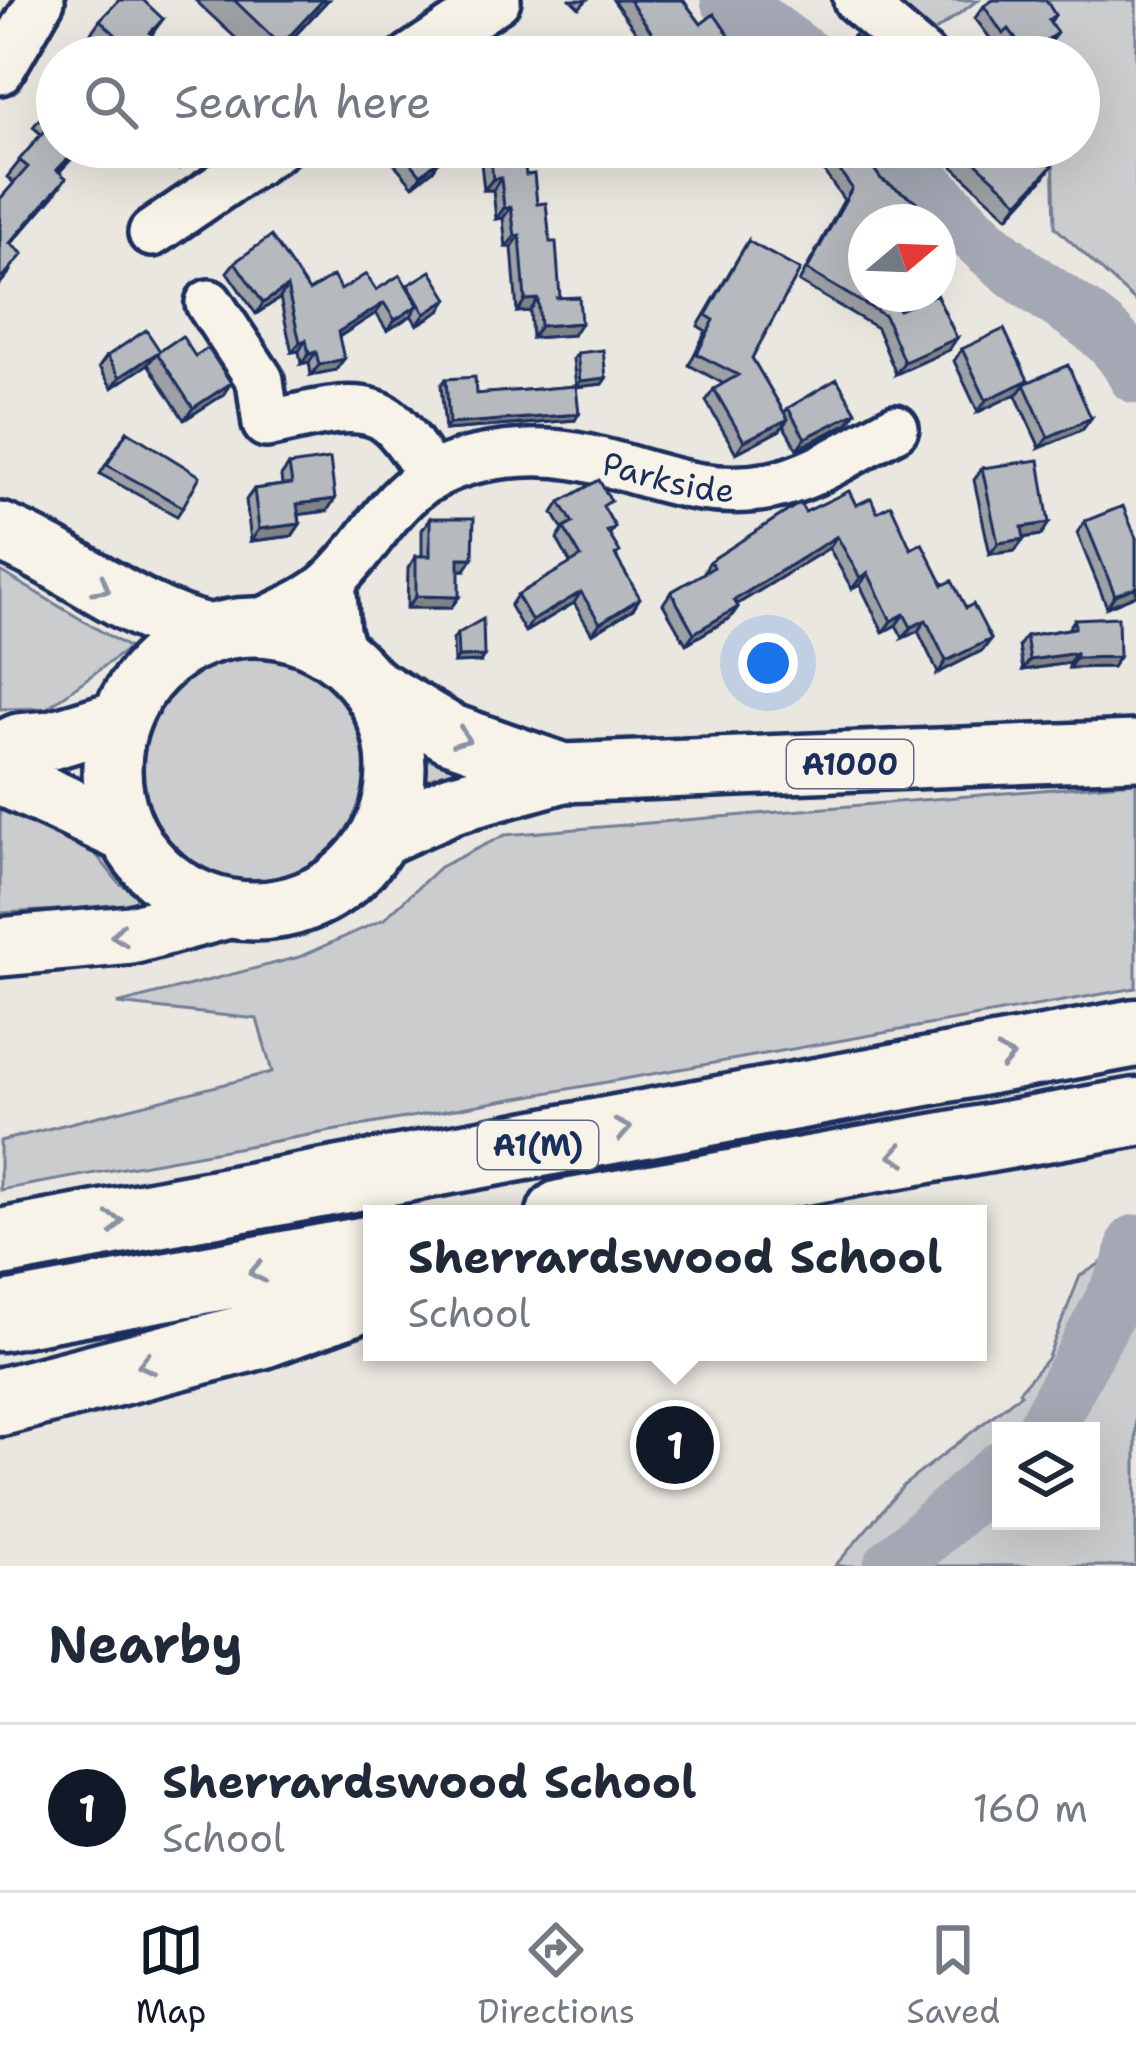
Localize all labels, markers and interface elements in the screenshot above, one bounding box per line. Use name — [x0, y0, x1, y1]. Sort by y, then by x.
search box — [36, 36, 1100, 168]
icon: search — [78, 69, 144, 135]
text: Search here — [174, 72, 431, 132]
north arrow — [848, 204, 956, 312]
street label: Parkside — [598, 440, 735, 512]
one-way arrow — [89, 573, 110, 596]
your location — [738, 633, 798, 693]
one-way arrow — [451, 723, 472, 748]
road number: A1000 — [787, 740, 913, 788]
one-way arrow — [109, 922, 128, 948]
one-way arrow — [996, 1046, 1016, 1071]
one-way arrow — [612, 1117, 632, 1143]
road number: A1(M) — [478, 1121, 598, 1169]
one-way arrow — [887, 1141, 907, 1166]
popup — [363, 1205, 987, 1361]
one-way arrow — [105, 1210, 125, 1236]
text: Sherrardswood School — [408, 1227, 942, 1287]
one-way arrow — [247, 1258, 267, 1284]
text: School — [408, 1287, 530, 1339]
one-way arrow — [137, 1350, 157, 1375]
pin: 1 — [636, 1400, 714, 1490]
map controls — [992, 1422, 1100, 1530]
button: layers — [992, 1422, 1100, 1530]
text: Nearby — [48, 1610, 243, 1678]
text: Sherrardswood School — [162, 1752, 697, 1812]
text: 1 — [78, 1782, 96, 1834]
text: 160 m — [973, 1782, 1088, 1834]
text: School — [162, 1812, 285, 1864]
tab: Map — [136, 1917, 206, 2034]
tab: Directions — [478, 1917, 635, 2034]
tab: Saved — [907, 1917, 1000, 2034]

